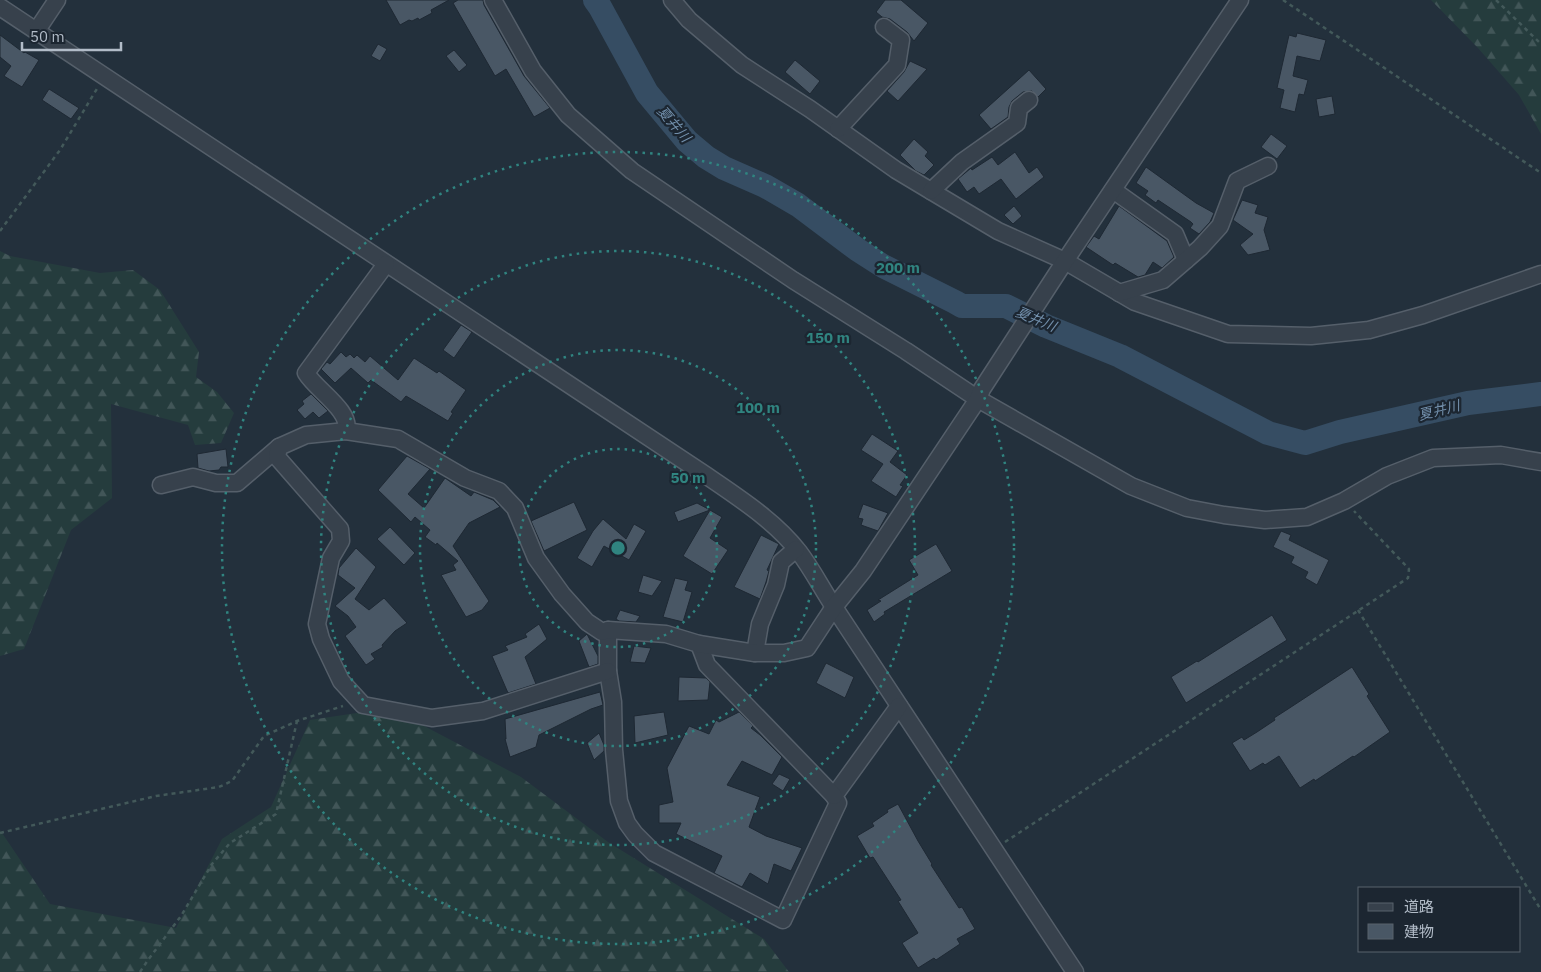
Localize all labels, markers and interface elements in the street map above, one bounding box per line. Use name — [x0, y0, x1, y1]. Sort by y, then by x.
scale bar — [22, 20, 121, 52]
text: 50 m — [30, 27, 65, 46]
water label: 夏井川 — [653, 102, 696, 147]
text: 200 m — [876, 258, 920, 277]
water label: 夏井川 — [1013, 303, 1061, 336]
text: 150 m — [806, 328, 850, 347]
water label: 夏井川 — [1416, 396, 1463, 424]
text: 100 m — [736, 398, 780, 417]
text: 50 m — [671, 468, 705, 487]
centre of rings — [609, 539, 627, 557]
legend — [1358, 887, 1521, 952]
text: 道路 — [1404, 897, 1434, 916]
text: 建物 — [1404, 922, 1434, 941]

